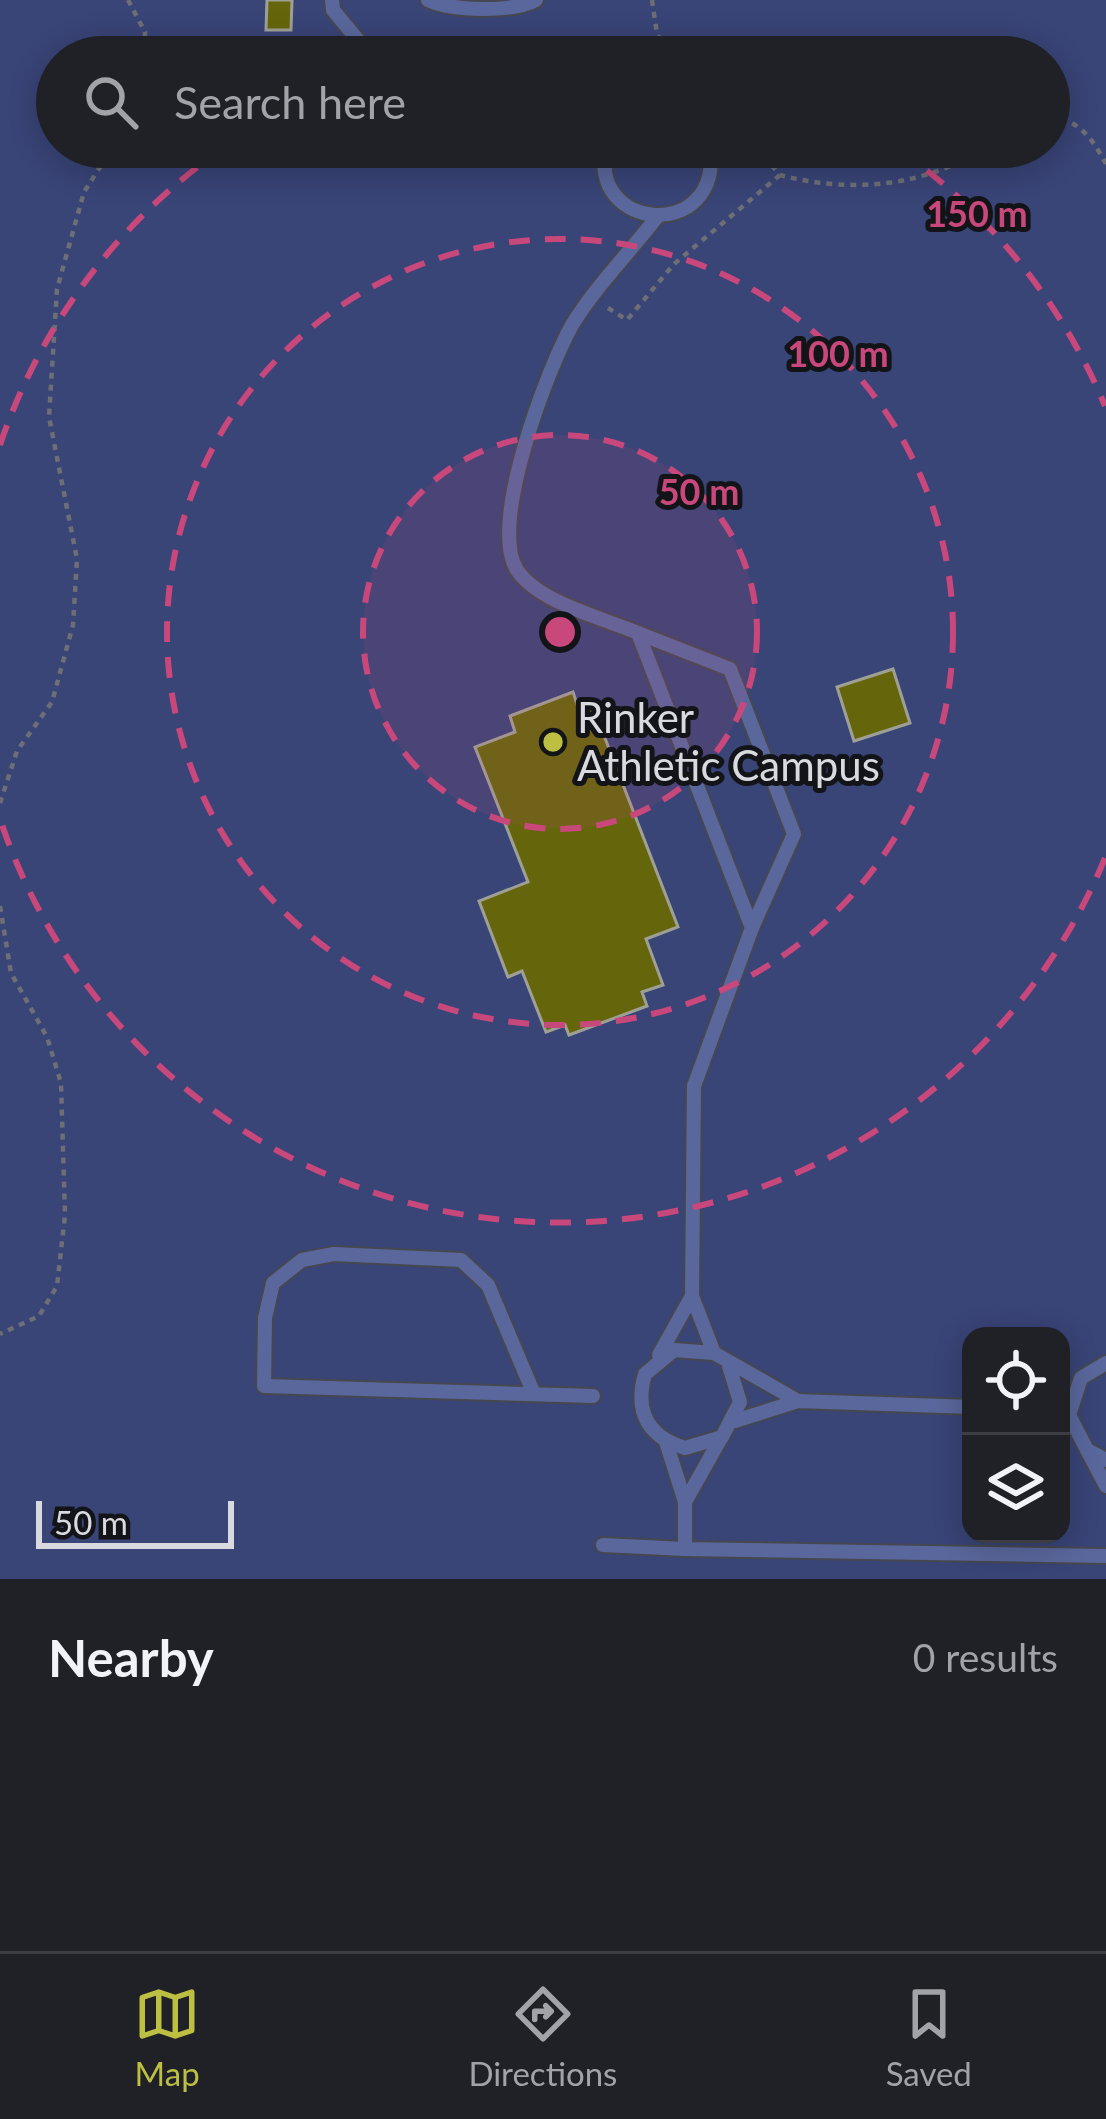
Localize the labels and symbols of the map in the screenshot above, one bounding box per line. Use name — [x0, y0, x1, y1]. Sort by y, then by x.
text: 150 m — [926, 191, 1028, 235]
text: 100 m — [787, 331, 889, 375]
text: 50 m — [659, 469, 739, 513]
centre of rings — [539, 611, 581, 653]
place label: Rinker Athletic Campus — [577, 692, 880, 790]
marker: Rinker Athletic Campus — [540, 729, 566, 755]
scale bar — [36, 1495, 234, 1548]

